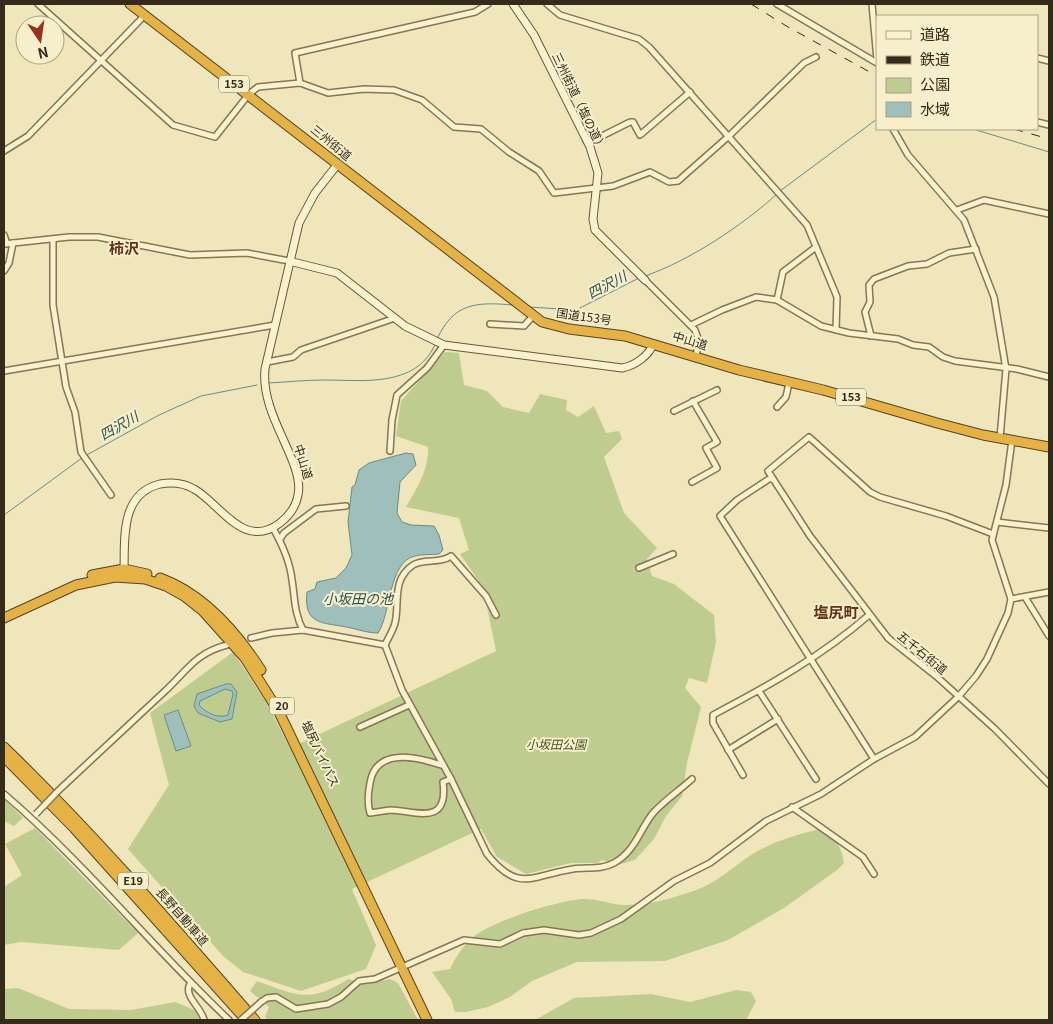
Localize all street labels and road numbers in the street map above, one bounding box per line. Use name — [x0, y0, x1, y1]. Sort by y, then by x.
street label: 三州街道（塩の道） — [549, 49, 612, 154]
road number: 153 — [219, 76, 249, 92]
street label: 三州街道 — [308, 120, 356, 164]
street label: 国道153号 — [555, 303, 613, 328]
street label: 中山道 — [671, 326, 710, 353]
road number: 153 — [836, 388, 866, 406]
street label: 中山道 — [291, 442, 318, 481]
street label: 五千石街道 — [894, 626, 952, 677]
road number: 20 — [270, 698, 294, 714]
street label: 塩尻バイパス — [298, 717, 344, 789]
road number: E19 — [118, 872, 148, 889]
street label: 長野自動車道 — [153, 883, 213, 949]

